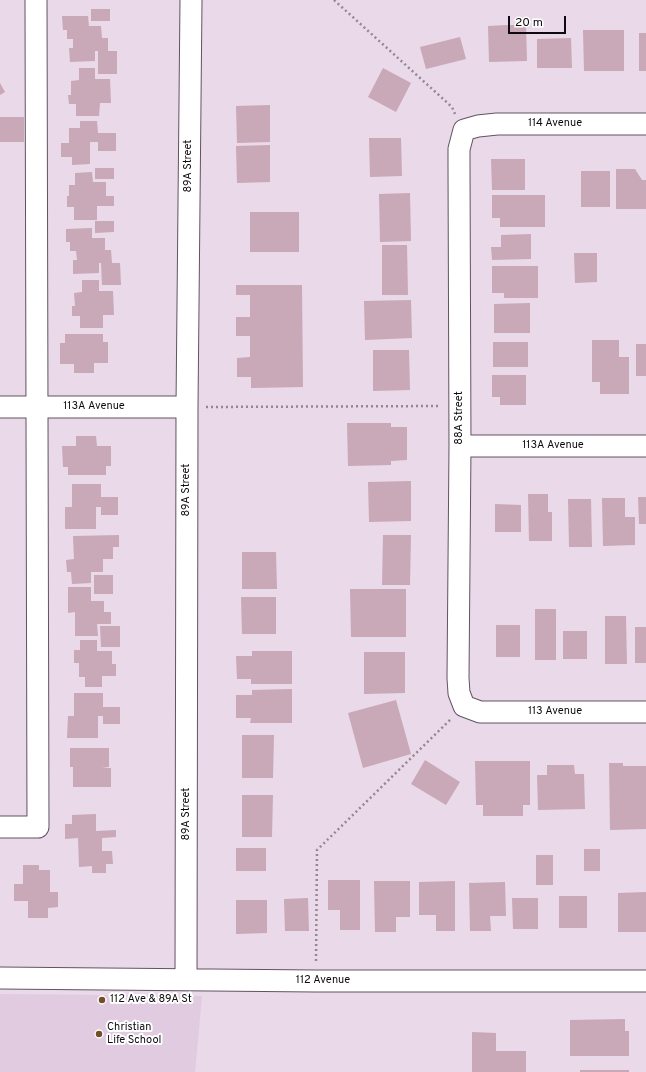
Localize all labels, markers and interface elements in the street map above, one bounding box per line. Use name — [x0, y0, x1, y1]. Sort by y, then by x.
scale bar — [510, 8, 568, 34]
text: 20 m — [515, 15, 543, 31]
street label: 114 Avenue — [528, 117, 582, 131]
street label: 89A Street — [182, 140, 196, 192]
street label: 88A Street — [453, 391, 467, 445]
street label: 113A Avenue — [63, 400, 125, 414]
street label: 113A Avenue — [522, 439, 584, 453]
street label: 89A Street — [180, 464, 194, 516]
street label: 113 Avenue — [528, 705, 582, 719]
street label: 89A Street — [180, 788, 194, 840]
street label: 112 Avenue — [296, 974, 350, 988]
place label: 112 Ave & 89A St — [110, 993, 192, 1007]
marker: 112 Ave & 89A St — [97, 995, 107, 1005]
place label: Christian Life School — [107, 1021, 161, 1047]
marker: Christian Life School — [94, 1029, 104, 1039]

